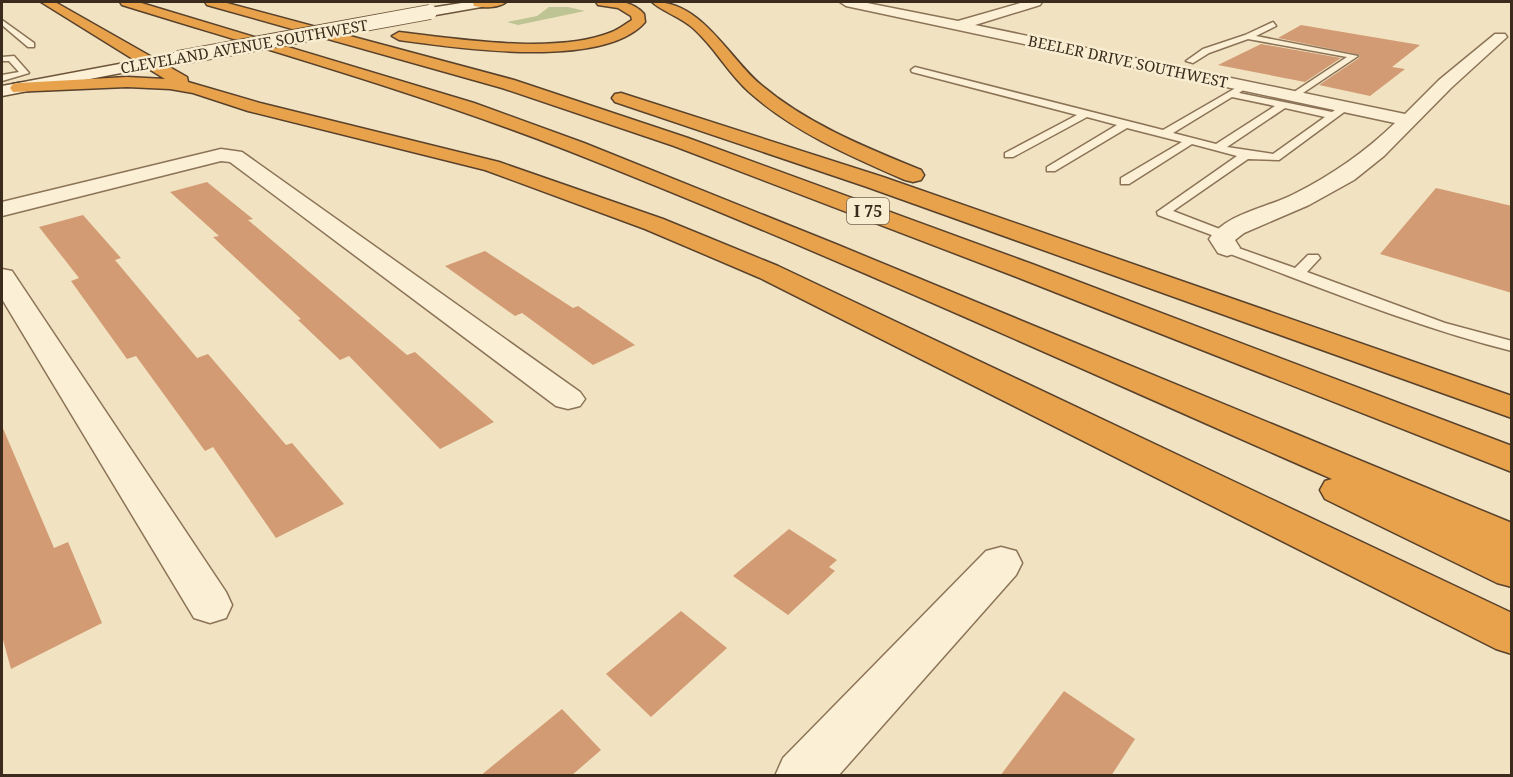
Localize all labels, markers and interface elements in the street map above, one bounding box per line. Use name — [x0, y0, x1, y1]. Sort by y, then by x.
street label: CLEVELAND AVENUE SOUTHWEST — [119, 14, 369, 78]
street label: BEELER DRIVE SOUTHWEST — [1026, 30, 1230, 92]
road number: I 75 — [847, 198, 889, 224]

